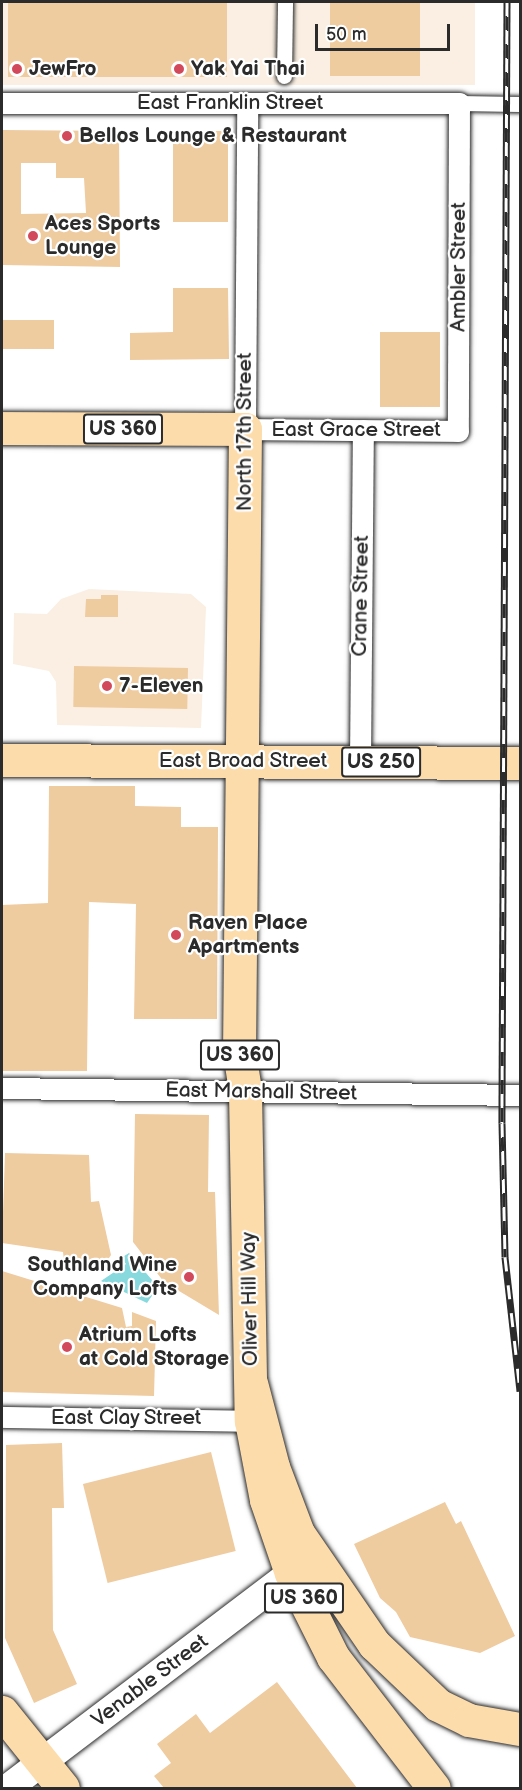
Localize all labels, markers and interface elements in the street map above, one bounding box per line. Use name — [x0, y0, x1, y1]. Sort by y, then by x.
scale bar — [318, 12, 453, 50]
text: 50 m — [326, 24, 367, 45]
place label: JewFro — [29, 56, 97, 82]
place label: Yak Yai Thai — [191, 56, 305, 82]
marker: JewFro — [10, 62, 24, 76]
marker: Yak Yai Thai — [172, 62, 186, 76]
street label: East Franklin Street — [137, 90, 323, 116]
place label: Bellos Lounge & Restaurant — [79, 123, 347, 149]
marker: Bellos Lounge & Restaurant — [60, 129, 74, 143]
street label: Ambler Street — [446, 202, 472, 332]
place label: Aces Sports Lounge — [45, 211, 160, 261]
marker: Aces Sports Lounge — [26, 229, 40, 243]
street label: North 17th Street — [232, 352, 258, 512]
road number: US 360 — [82, 412, 164, 446]
street label: East Grace Street — [271, 417, 441, 443]
street label: Crane Street — [347, 535, 375, 657]
place label: 7-Eleven — [119, 673, 204, 699]
marker: 7-Eleven — [100, 679, 114, 693]
road number: US 250 — [340, 745, 422, 779]
street label: East Broad Street — [159, 748, 327, 774]
place label: Raven Place Apartments — [188, 910, 308, 960]
marker: Raven Place Apartments — [169, 928, 183, 942]
road number: US 360 — [200, 1038, 280, 1072]
street label: East Marshall Street — [165, 1078, 357, 1106]
street label: Oliver Hill Way — [236, 1231, 264, 1367]
place label: Southland Wine Company Lofts — [27, 1252, 177, 1302]
marker: Southland Wine Company Lofts — [182, 1270, 196, 1284]
place label: Atrium Lofts at Cold Storage — [79, 1322, 229, 1372]
marker: Atrium Lofts at Cold Storage — [60, 1340, 74, 1354]
street label: East Clay Street — [50, 1405, 202, 1431]
road number: US 360 — [264, 1581, 344, 1615]
street label: Venable Street — [87, 1629, 213, 1733]

